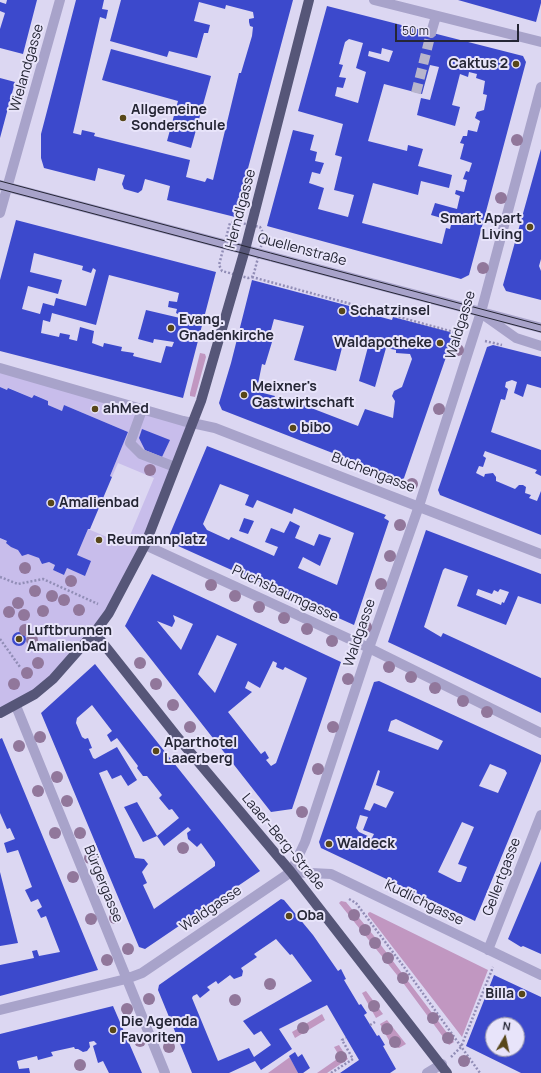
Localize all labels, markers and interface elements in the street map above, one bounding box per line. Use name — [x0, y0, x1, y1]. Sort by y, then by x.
scale bar — [397, 16, 521, 42]
street label: Wielandgasse — [6, 22, 48, 114]
text: 50 m — [402, 22, 429, 39]
place label: Caktus 2 — [449, 56, 508, 72]
marker: Caktus 2 — [511, 59, 521, 69]
place label: Allgemeine Sonderschule — [131, 102, 225, 134]
marker: Allgemeine Sonderschule — [118, 113, 128, 123]
street label: Herndlgasse — [222, 167, 260, 251]
place label: Smart Apart Living — [440, 211, 522, 244]
marker: Smart Apart Living — [525, 222, 535, 232]
street label: Quellenstraße — [256, 230, 348, 270]
street label: Waldgasse — [443, 289, 479, 361]
place label: Schatzinsel — [350, 303, 430, 319]
marker: Schatzinsel — [337, 306, 347, 316]
place label: Evang. Gnadenkirche — [179, 312, 274, 344]
marker: Evang. Gnadenkirche — [166, 323, 176, 333]
place label: Waldapotheke — [334, 335, 432, 351]
marker: Waldapotheke — [435, 338, 445, 348]
place label: Meixner's Gastwirtschaft — [252, 379, 355, 412]
marker: Meixner's Gastwirtschaft — [239, 390, 249, 400]
place label: ahMed — [103, 401, 149, 417]
marker: ahMed — [90, 404, 100, 414]
place label: bibo — [301, 420, 331, 436]
marker: bibo — [288, 423, 298, 433]
street label: Buchengasse — [329, 449, 417, 497]
place label: Amalienbad — [59, 495, 139, 511]
marker: Amalienbad — [46, 498, 56, 508]
place label: Reumannplatz — [107, 532, 206, 548]
marker: Reumannplatz — [94, 535, 104, 545]
street label: Puchsbaumgasse — [229, 562, 341, 626]
street label: Waldgasse — [341, 597, 379, 669]
place label: Luftbrunnen Amalienbad — [27, 623, 112, 656]
marker: Luftbrunnen Amalienbad — [14, 634, 24, 644]
place label: Aparthotel Laaerberg — [164, 735, 237, 768]
marker: Aparthotel Laaerberg — [151, 746, 161, 756]
street label: Laaer-Berg-Straße — [238, 790, 328, 894]
place label: Waldeck — [337, 836, 395, 852]
street label: Gellertgasse — [479, 836, 525, 918]
marker: Waldeck — [324, 839, 334, 849]
street label: Bürgergasse — [80, 843, 126, 925]
street label: Kudlichgasse — [382, 877, 466, 929]
street label: Waldgasse — [177, 882, 245, 936]
place label: Oba — [297, 908, 324, 924]
marker: Oba — [284, 911, 294, 921]
place label: Billa — [485, 986, 514, 1002]
marker: Billa — [517, 989, 527, 999]
place label: Die Agenda Favoriten — [121, 1014, 198, 1046]
north arrow — [485, 1017, 525, 1057]
text: N — [502, 1018, 512, 1034]
marker: Die Agenda Favoriten — [108, 1025, 118, 1035]

